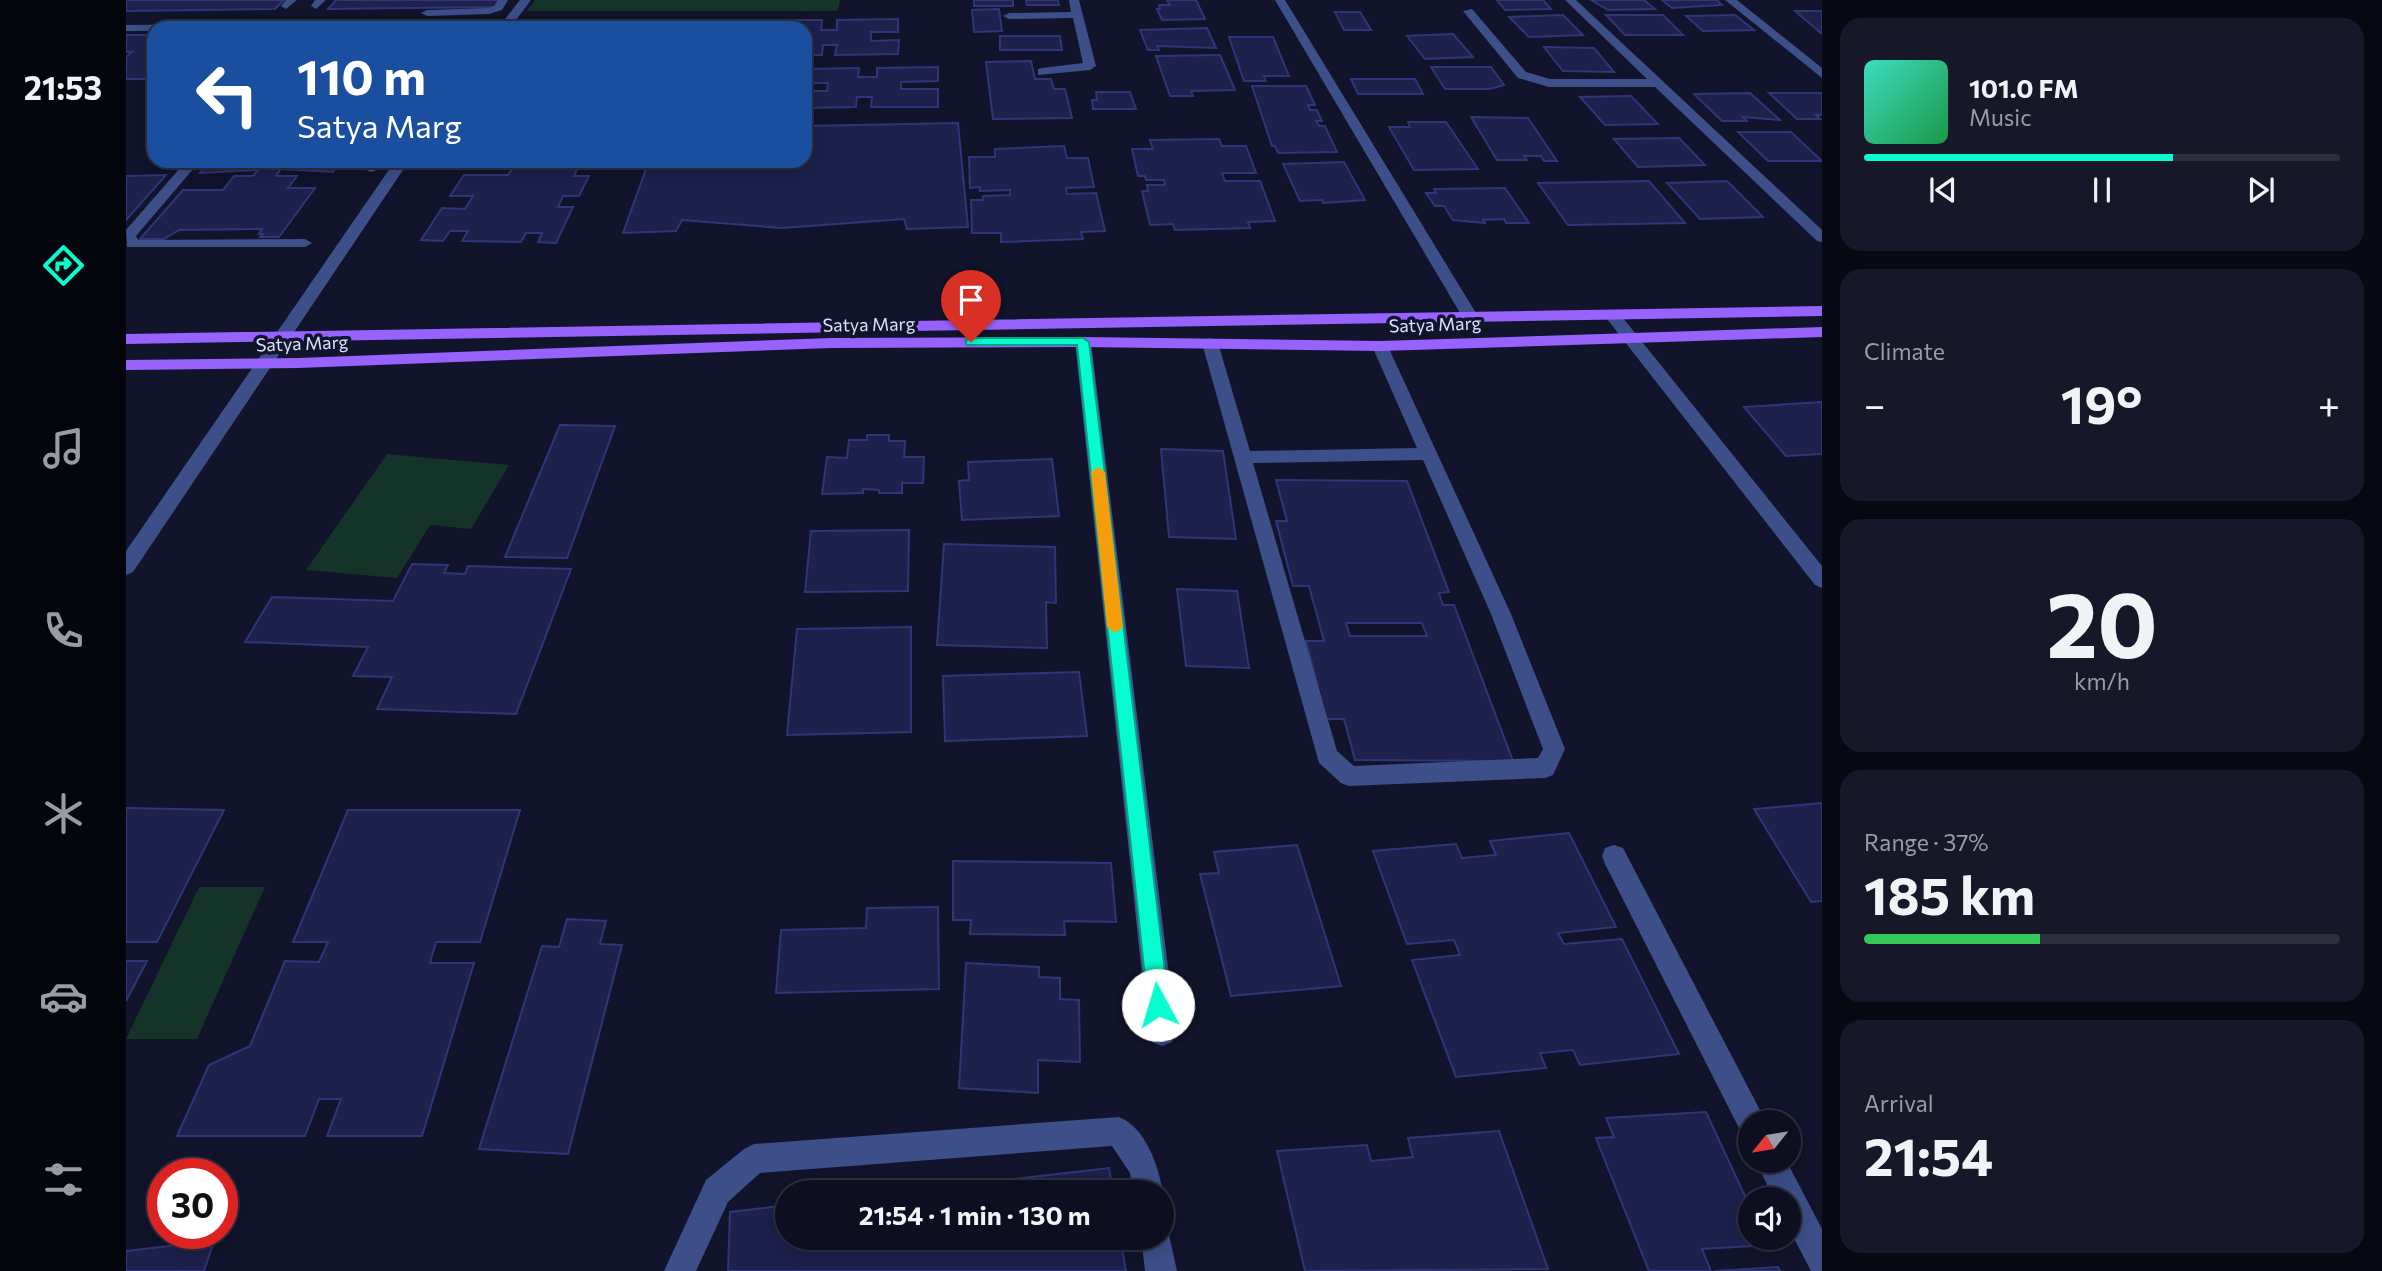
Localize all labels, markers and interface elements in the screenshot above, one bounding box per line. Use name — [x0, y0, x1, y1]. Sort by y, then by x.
text: 110 m — [297, 45, 426, 105]
icon: left — [182, 49, 273, 140]
text: 21:53 — [24, 67, 102, 107]
text: 101.0 FM — [1969, 72, 2079, 103]
text: Music — [1969, 103, 2032, 131]
text: Satya Marg — [297, 105, 462, 145]
icon: previous — [1924, 171, 1962, 209]
icon: pause — [2083, 171, 2121, 209]
icon: next — [2242, 171, 2280, 209]
icon: directions — [39, 241, 88, 290]
pin — [941, 270, 1001, 342]
icon: arrive — [952, 281, 990, 319]
street label: Satya Marg — [1388, 311, 1482, 337]
street label: Satya Marg — [822, 312, 916, 336]
street label: Satya Marg — [255, 330, 349, 356]
text: Climate — [1864, 337, 1945, 365]
text: 19° — [2061, 371, 2142, 435]
text: − — [1864, 380, 1886, 427]
text: + — [2318, 380, 2340, 427]
icon: music — [39, 424, 88, 473]
text: 20 — [2046, 565, 2158, 677]
icon: phone — [39, 606, 88, 655]
text: km/h — [2074, 667, 2130, 695]
icon: climate — [39, 789, 88, 838]
text: Range · 37% — [1864, 828, 1989, 856]
text: 185 km — [1864, 862, 2035, 926]
position arrow — [1121, 968, 1195, 1042]
icon: car — [39, 972, 88, 1021]
text: Arrival — [1864, 1089, 1934, 1117]
north arrow — [1738, 1110, 1801, 1172]
map controls — [1738, 1110, 1801, 1250]
text: 21:54 — [1864, 1123, 1993, 1187]
icon: filters — [39, 1155, 88, 1204]
speed limit sign: 30 — [147, 1158, 238, 1249]
button: sound — [1738, 1187, 1801, 1250]
text: 21:54 · 1 min · 130 m — [859, 1199, 1090, 1230]

